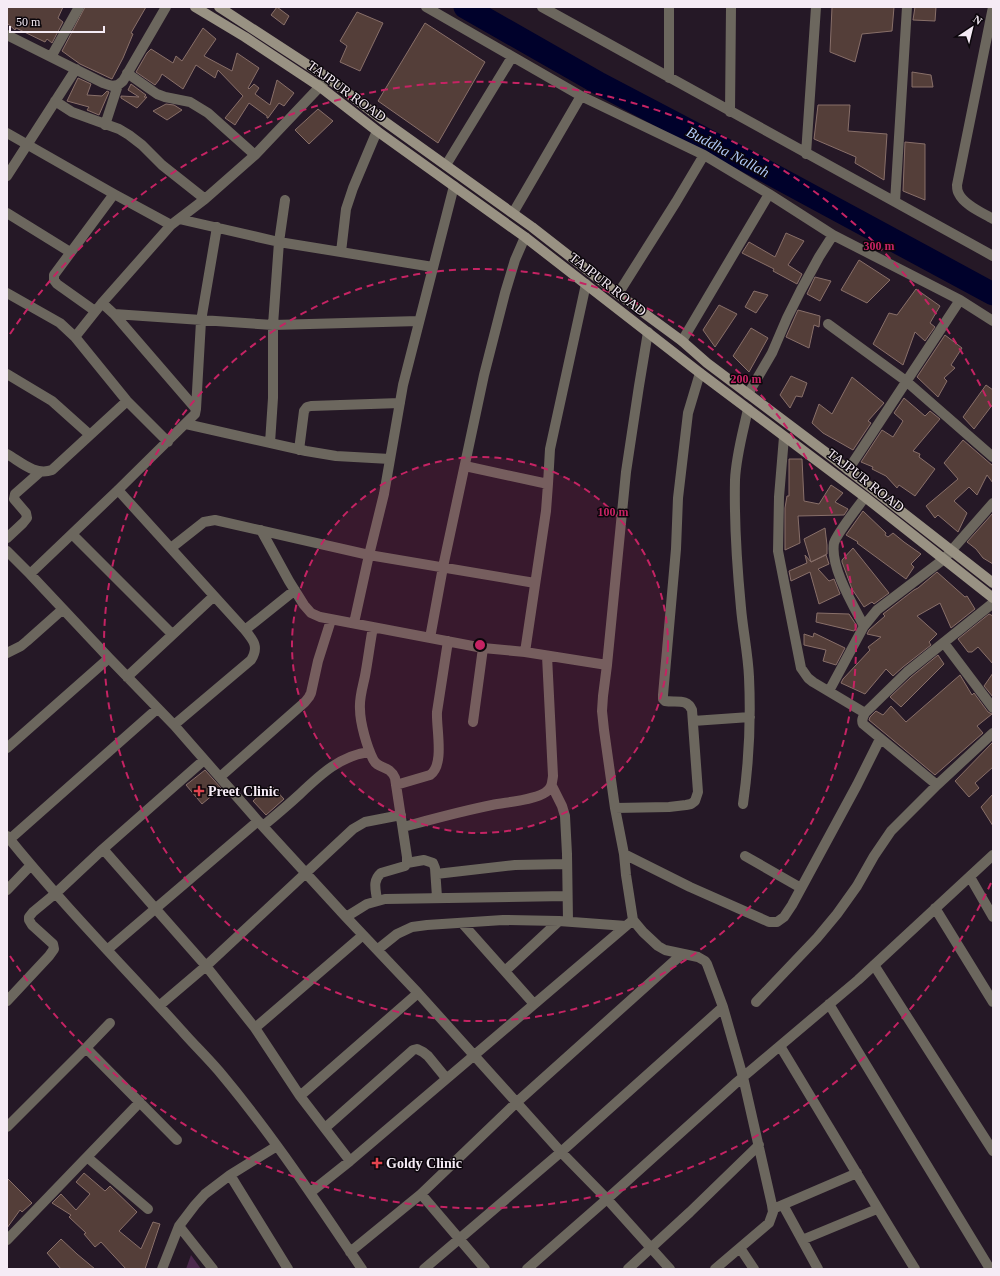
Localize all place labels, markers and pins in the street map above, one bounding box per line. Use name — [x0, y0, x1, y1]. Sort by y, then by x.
centre of rings — [473, 638, 487, 652]
place label: Preet Clinic — [208, 784, 279, 799]
marker: Preet Clinic — [193, 785, 205, 797]
place label: Goldy Clinic — [386, 1156, 462, 1171]
marker: Goldy Clinic — [371, 1157, 383, 1169]

